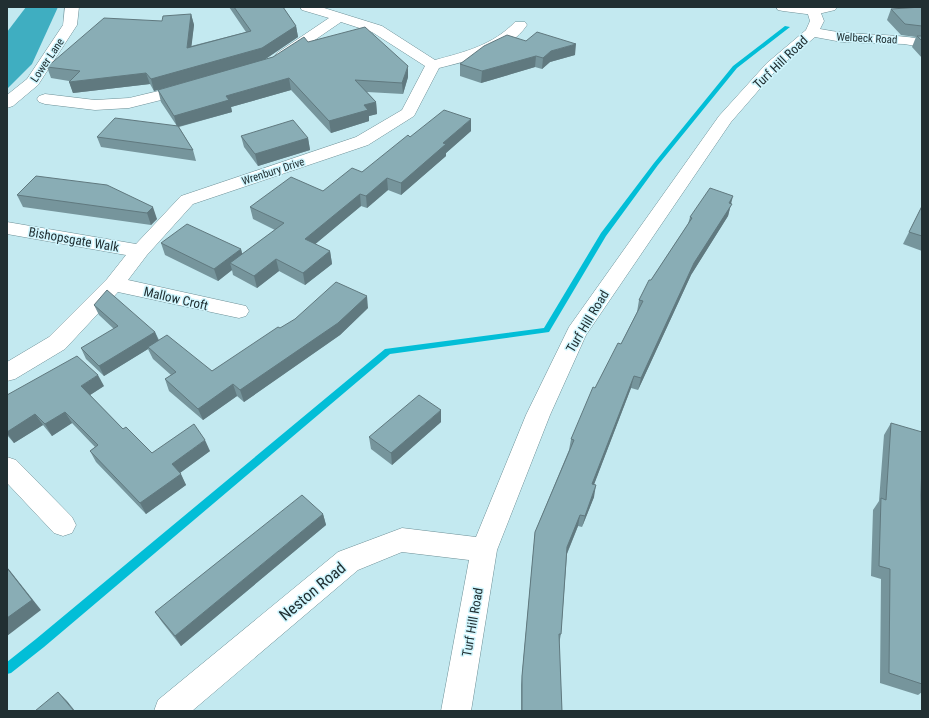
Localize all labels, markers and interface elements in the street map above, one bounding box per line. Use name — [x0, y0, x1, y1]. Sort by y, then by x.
street label: Welbeck Road — [836, 30, 898, 47]
street label: Turf Hill Road — [750, 33, 811, 92]
street label: Lower Lane — [28, 36, 67, 85]
street label: Wrenbury Drive — [240, 155, 306, 188]
street label: Bishopsgate Walk — [28, 224, 120, 255]
street label: Mallow Croft — [142, 284, 210, 313]
street label: Turf Hill Road — [563, 288, 612, 355]
street label: Neston Road — [275, 558, 349, 625]
street label: Turf Hill Road — [459, 586, 486, 658]

